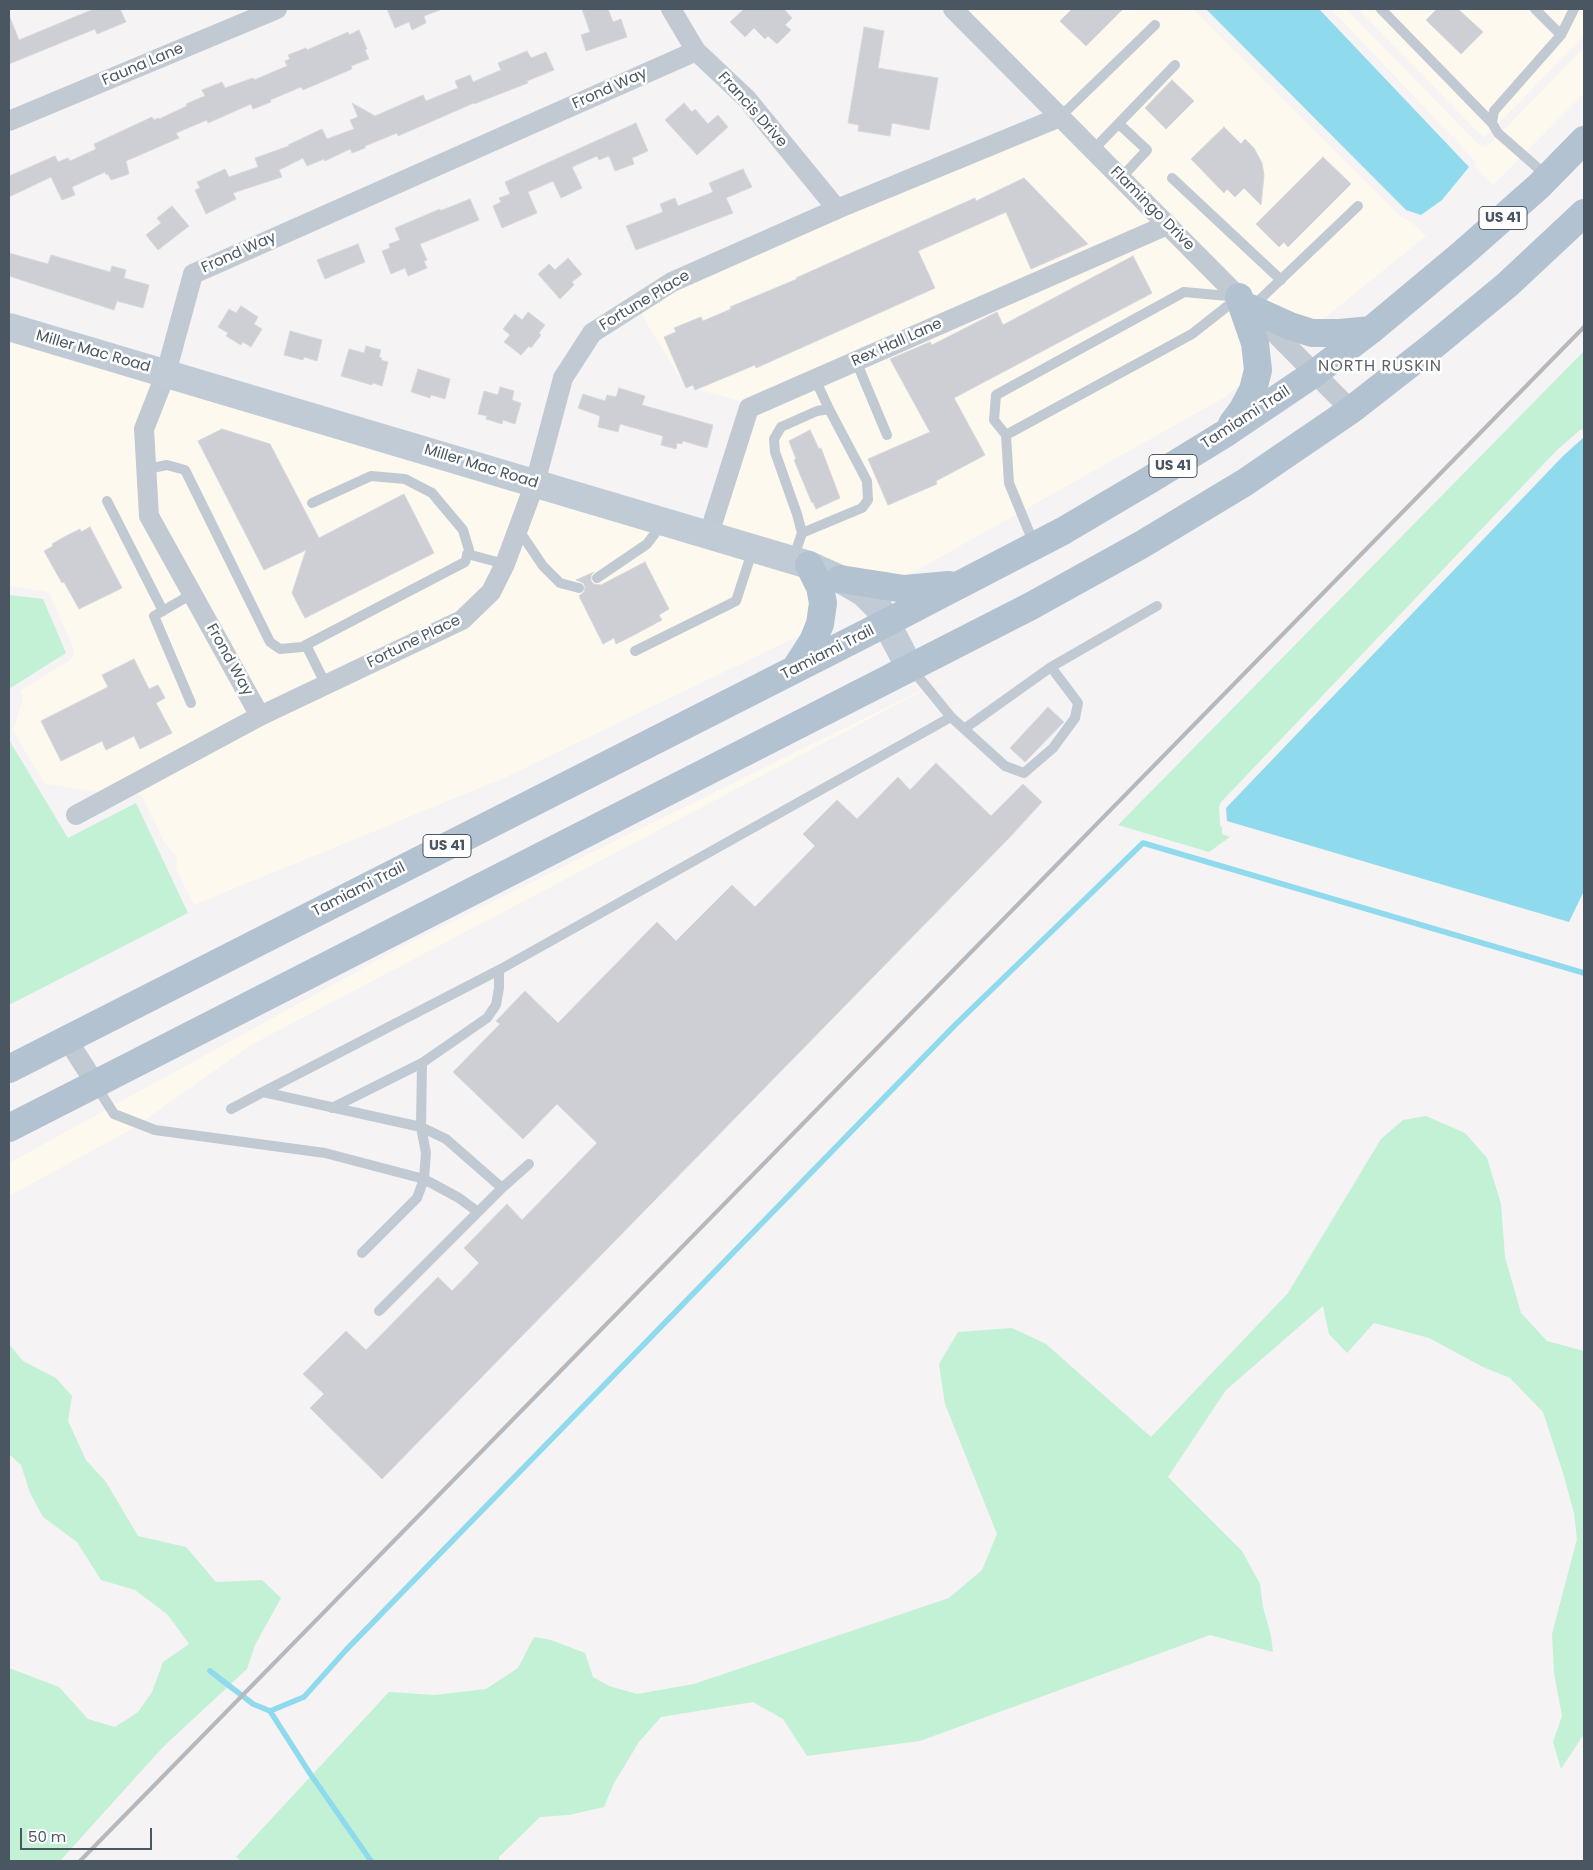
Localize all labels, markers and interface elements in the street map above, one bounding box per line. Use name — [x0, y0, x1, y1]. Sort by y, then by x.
street label: Fauna Lane — [100, 40, 186, 90]
street label: Frond Way — [570, 65, 650, 113]
street label: Francis Drive — [713, 69, 791, 151]
street label: Flamingo Drive — [1106, 163, 1198, 255]
road number: US 41 — [1479, 207, 1527, 230]
street label: Frond Way — [199, 229, 279, 277]
street label: Fortune Place — [597, 267, 693, 335]
street label: Rex Hall Lane — [849, 315, 945, 371]
street label: Miller Mac Road — [34, 327, 152, 377]
district label: NORTH RUSKIN — [1316, 357, 1444, 377]
street label: Tamiami Trail — [1198, 383, 1294, 453]
street label: Miller Mac Road — [422, 441, 540, 493]
road number: US 41 — [1149, 454, 1197, 478]
street label: Fortune Place — [364, 612, 464, 672]
street label: Frond Way — [202, 621, 256, 699]
street label: Tamiami Trail — [779, 622, 877, 684]
road number: US 41 — [423, 834, 471, 858]
street label: Tamiami Trail — [310, 859, 408, 921]
scale bar — [22, 1818, 155, 1850]
text: 50 m — [28, 1826, 66, 1847]

